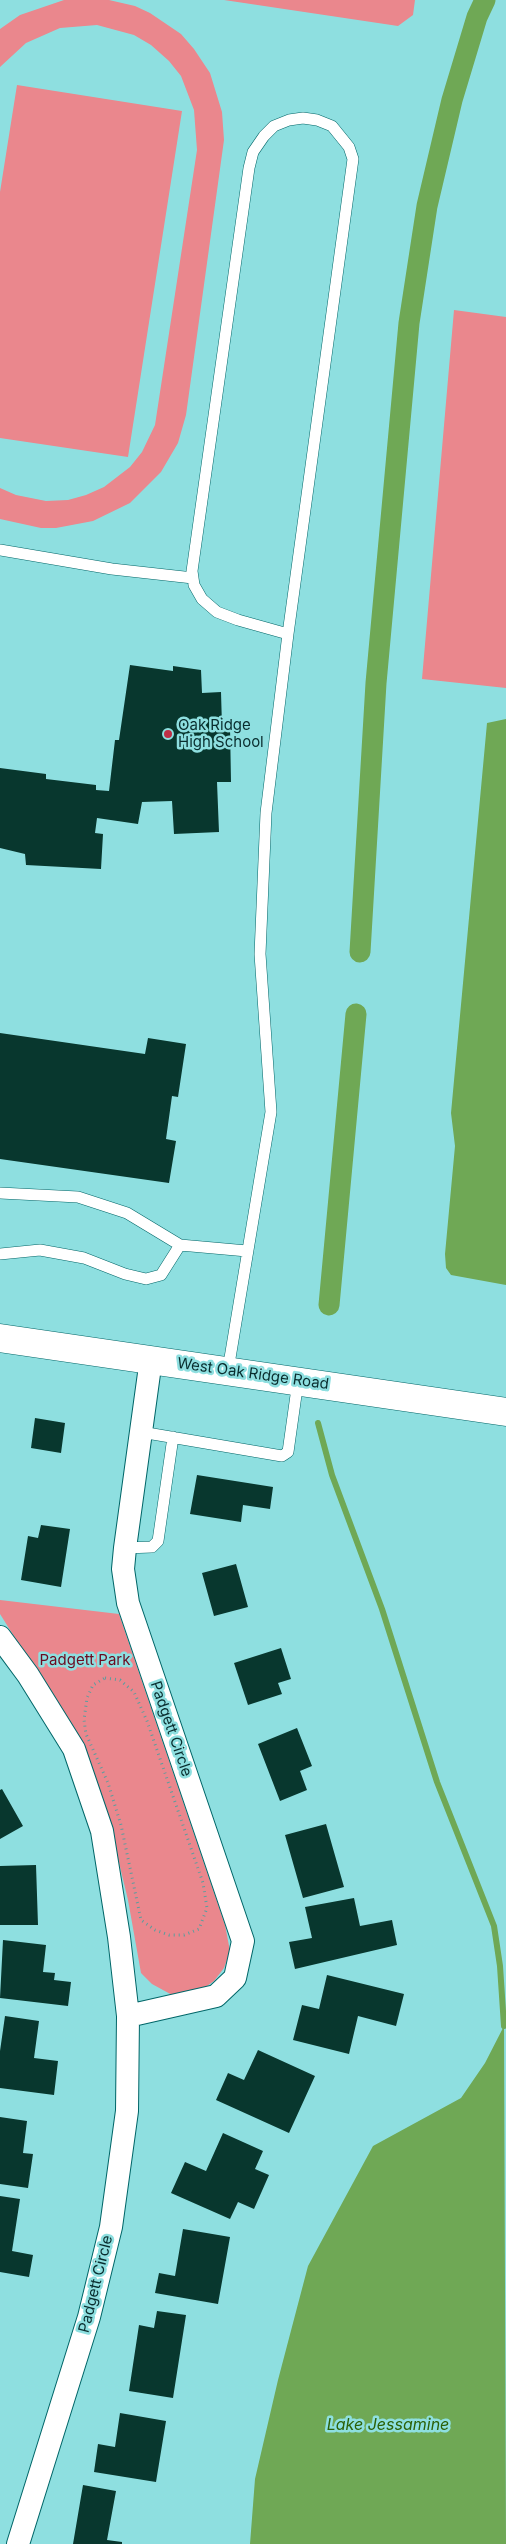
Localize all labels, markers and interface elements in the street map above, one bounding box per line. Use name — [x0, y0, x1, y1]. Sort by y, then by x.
place label: Oak Ridge High School — [178, 716, 264, 751]
marker: Oak Ridge High School — [162, 728, 174, 740]
street label: West Oak Ridge Road — [176, 1354, 330, 1394]
park label: Padgett Park — [40, 1651, 130, 1669]
street label: Padgett Circle — [146, 1679, 196, 1779]
street label: Padgett Circle — [75, 2233, 117, 2335]
water label: Lake Jessamine — [327, 2415, 449, 2435]

